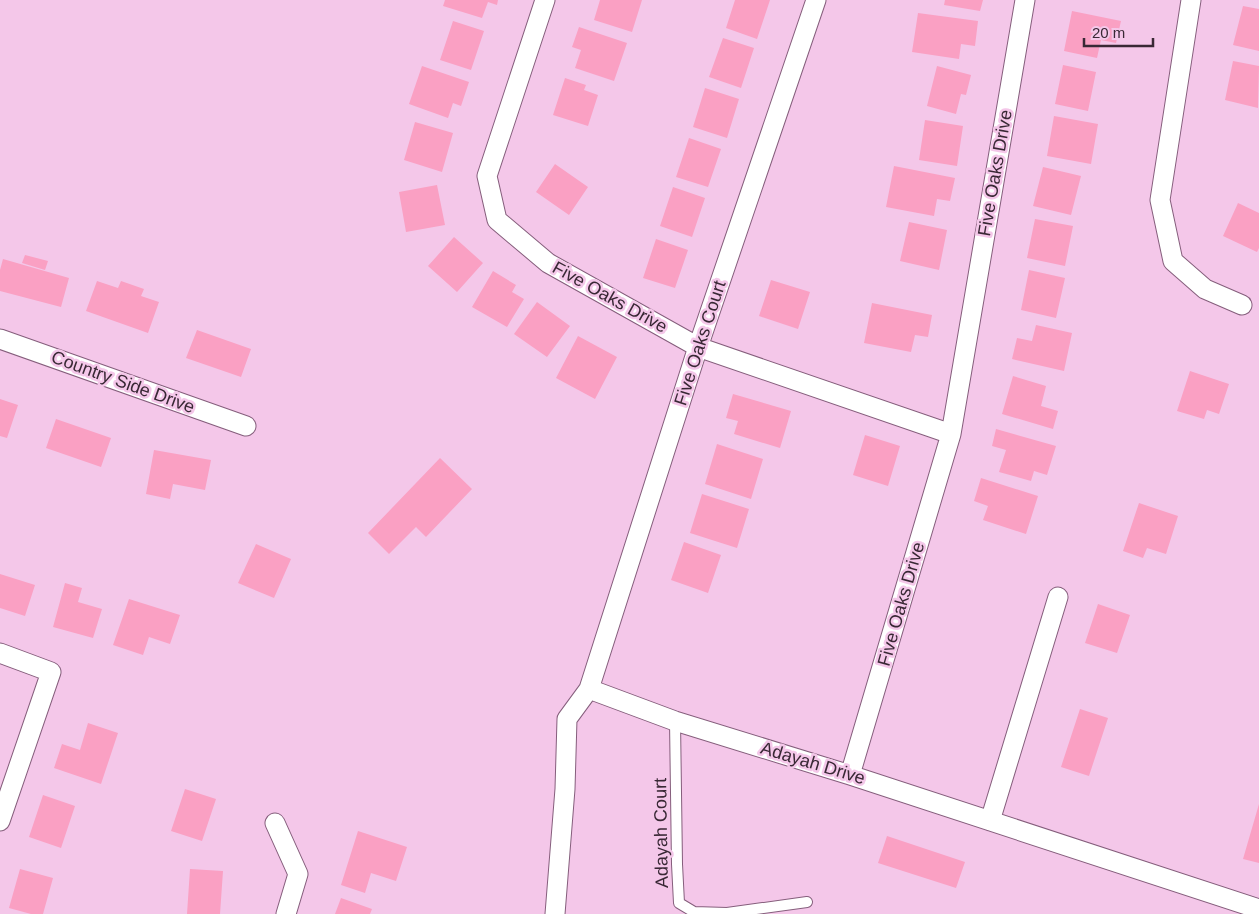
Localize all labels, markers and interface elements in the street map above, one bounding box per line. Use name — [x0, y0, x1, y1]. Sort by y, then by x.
scale bar — [1084, 15, 1153, 47]
text: 20 m — [1092, 24, 1125, 41]
street label: Five Oaks Drive — [974, 108, 1016, 238]
street label: Five Oaks Drive — [549, 257, 671, 337]
street label: Five Oaks Court — [670, 278, 730, 408]
street label: Country Side Drive — [49, 347, 197, 417]
street label: Five Oaks Drive — [874, 540, 928, 668]
street label: Adayah Drive — [758, 738, 868, 788]
street label: Adayah Court — [650, 778, 672, 888]

